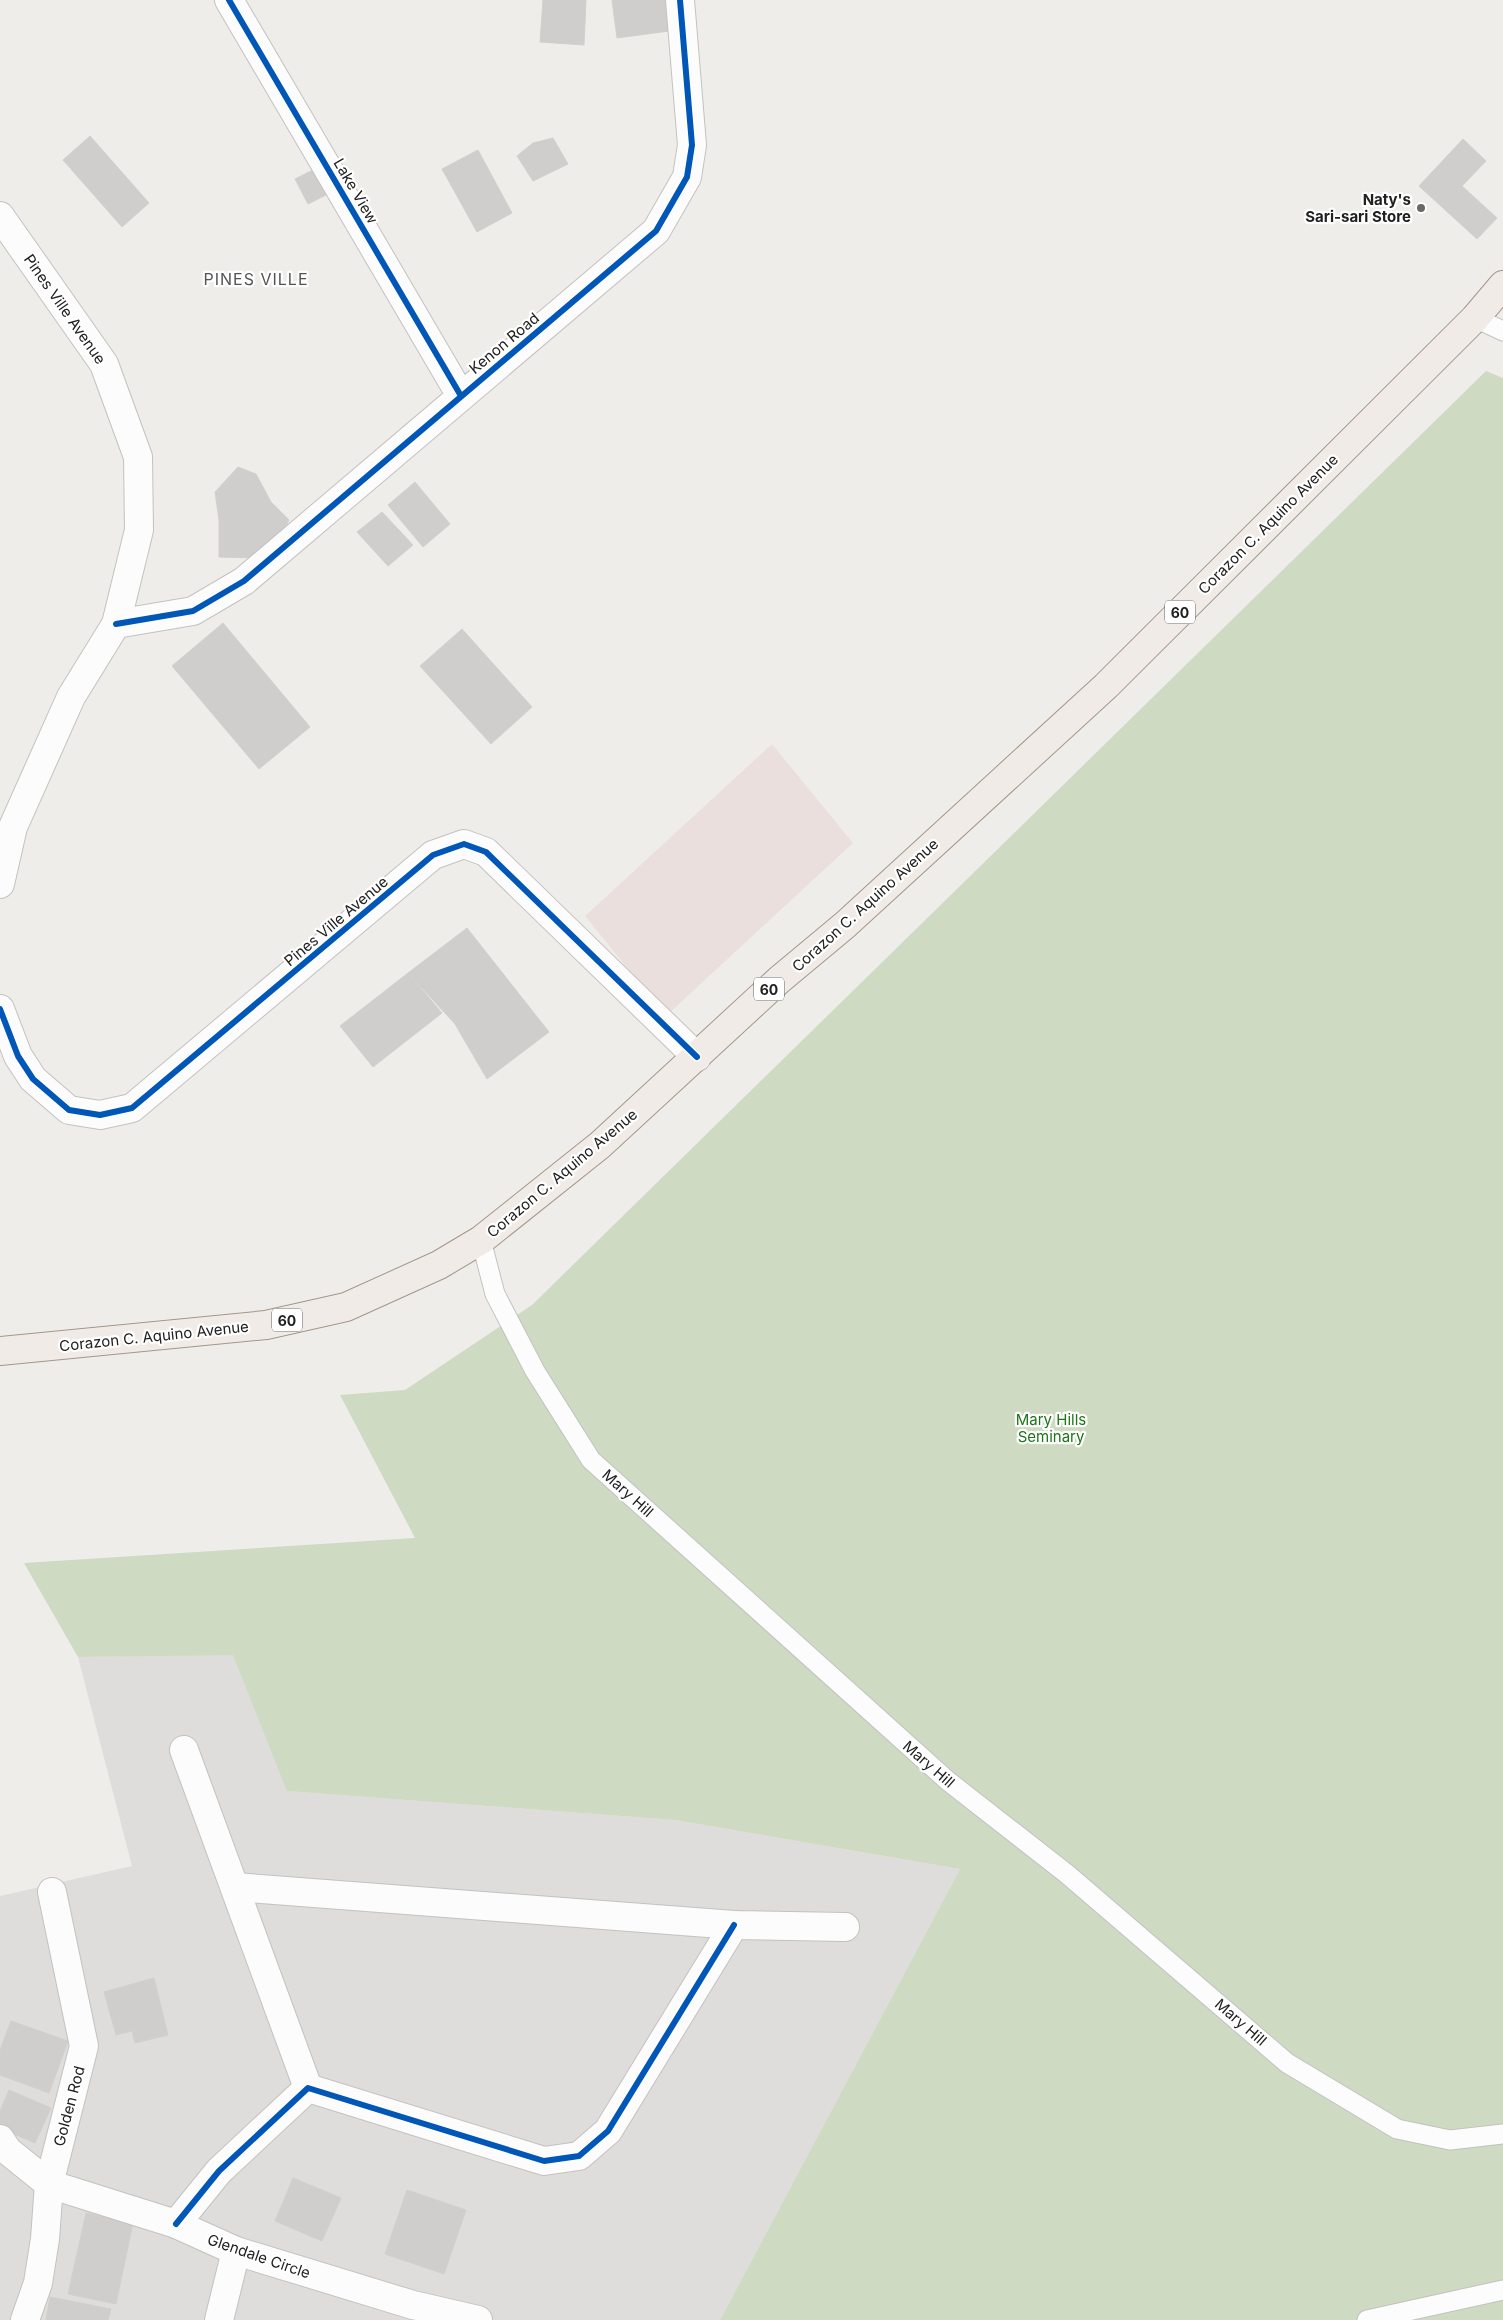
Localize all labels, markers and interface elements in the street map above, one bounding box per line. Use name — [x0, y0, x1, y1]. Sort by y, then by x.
street label: Lake View — [330, 155, 382, 227]
place label: Naty's Sari-sari Store — [1305, 190, 1411, 226]
marker: Naty's Sari-sari Store — [1415, 202, 1427, 214]
street label: Pines Ville Avenue — [20, 250, 110, 368]
district label: PINES VILLE — [204, 269, 309, 289]
street label: Kenon Road — [465, 308, 543, 378]
street label: Corazon C. Aquino Avenue — [1194, 450, 1342, 598]
road number: 60 — [1165, 600, 1195, 624]
street label: Corazon C. Aquino Avenue — [788, 834, 942, 976]
street label: Pines Ville Avenue — [280, 872, 392, 970]
road number: 60 — [754, 978, 784, 1001]
street label: Corazon C. Aquino Avenue — [483, 1105, 641, 1241]
road number: 60 — [272, 1308, 302, 1332]
street label: Corazon C. Aquino Avenue — [58, 1317, 250, 1355]
park label: Mary Hills Seminary — [1016, 1410, 1086, 1446]
street label: Mary Hill — [598, 1465, 658, 1521]
street label: Mary Hill — [899, 1736, 959, 1792]
street label: Mary Hill — [1211, 1994, 1271, 2050]
street label: Golden Rod — [49, 2064, 89, 2148]
street label: Glendale Circle — [205, 2230, 313, 2282]

